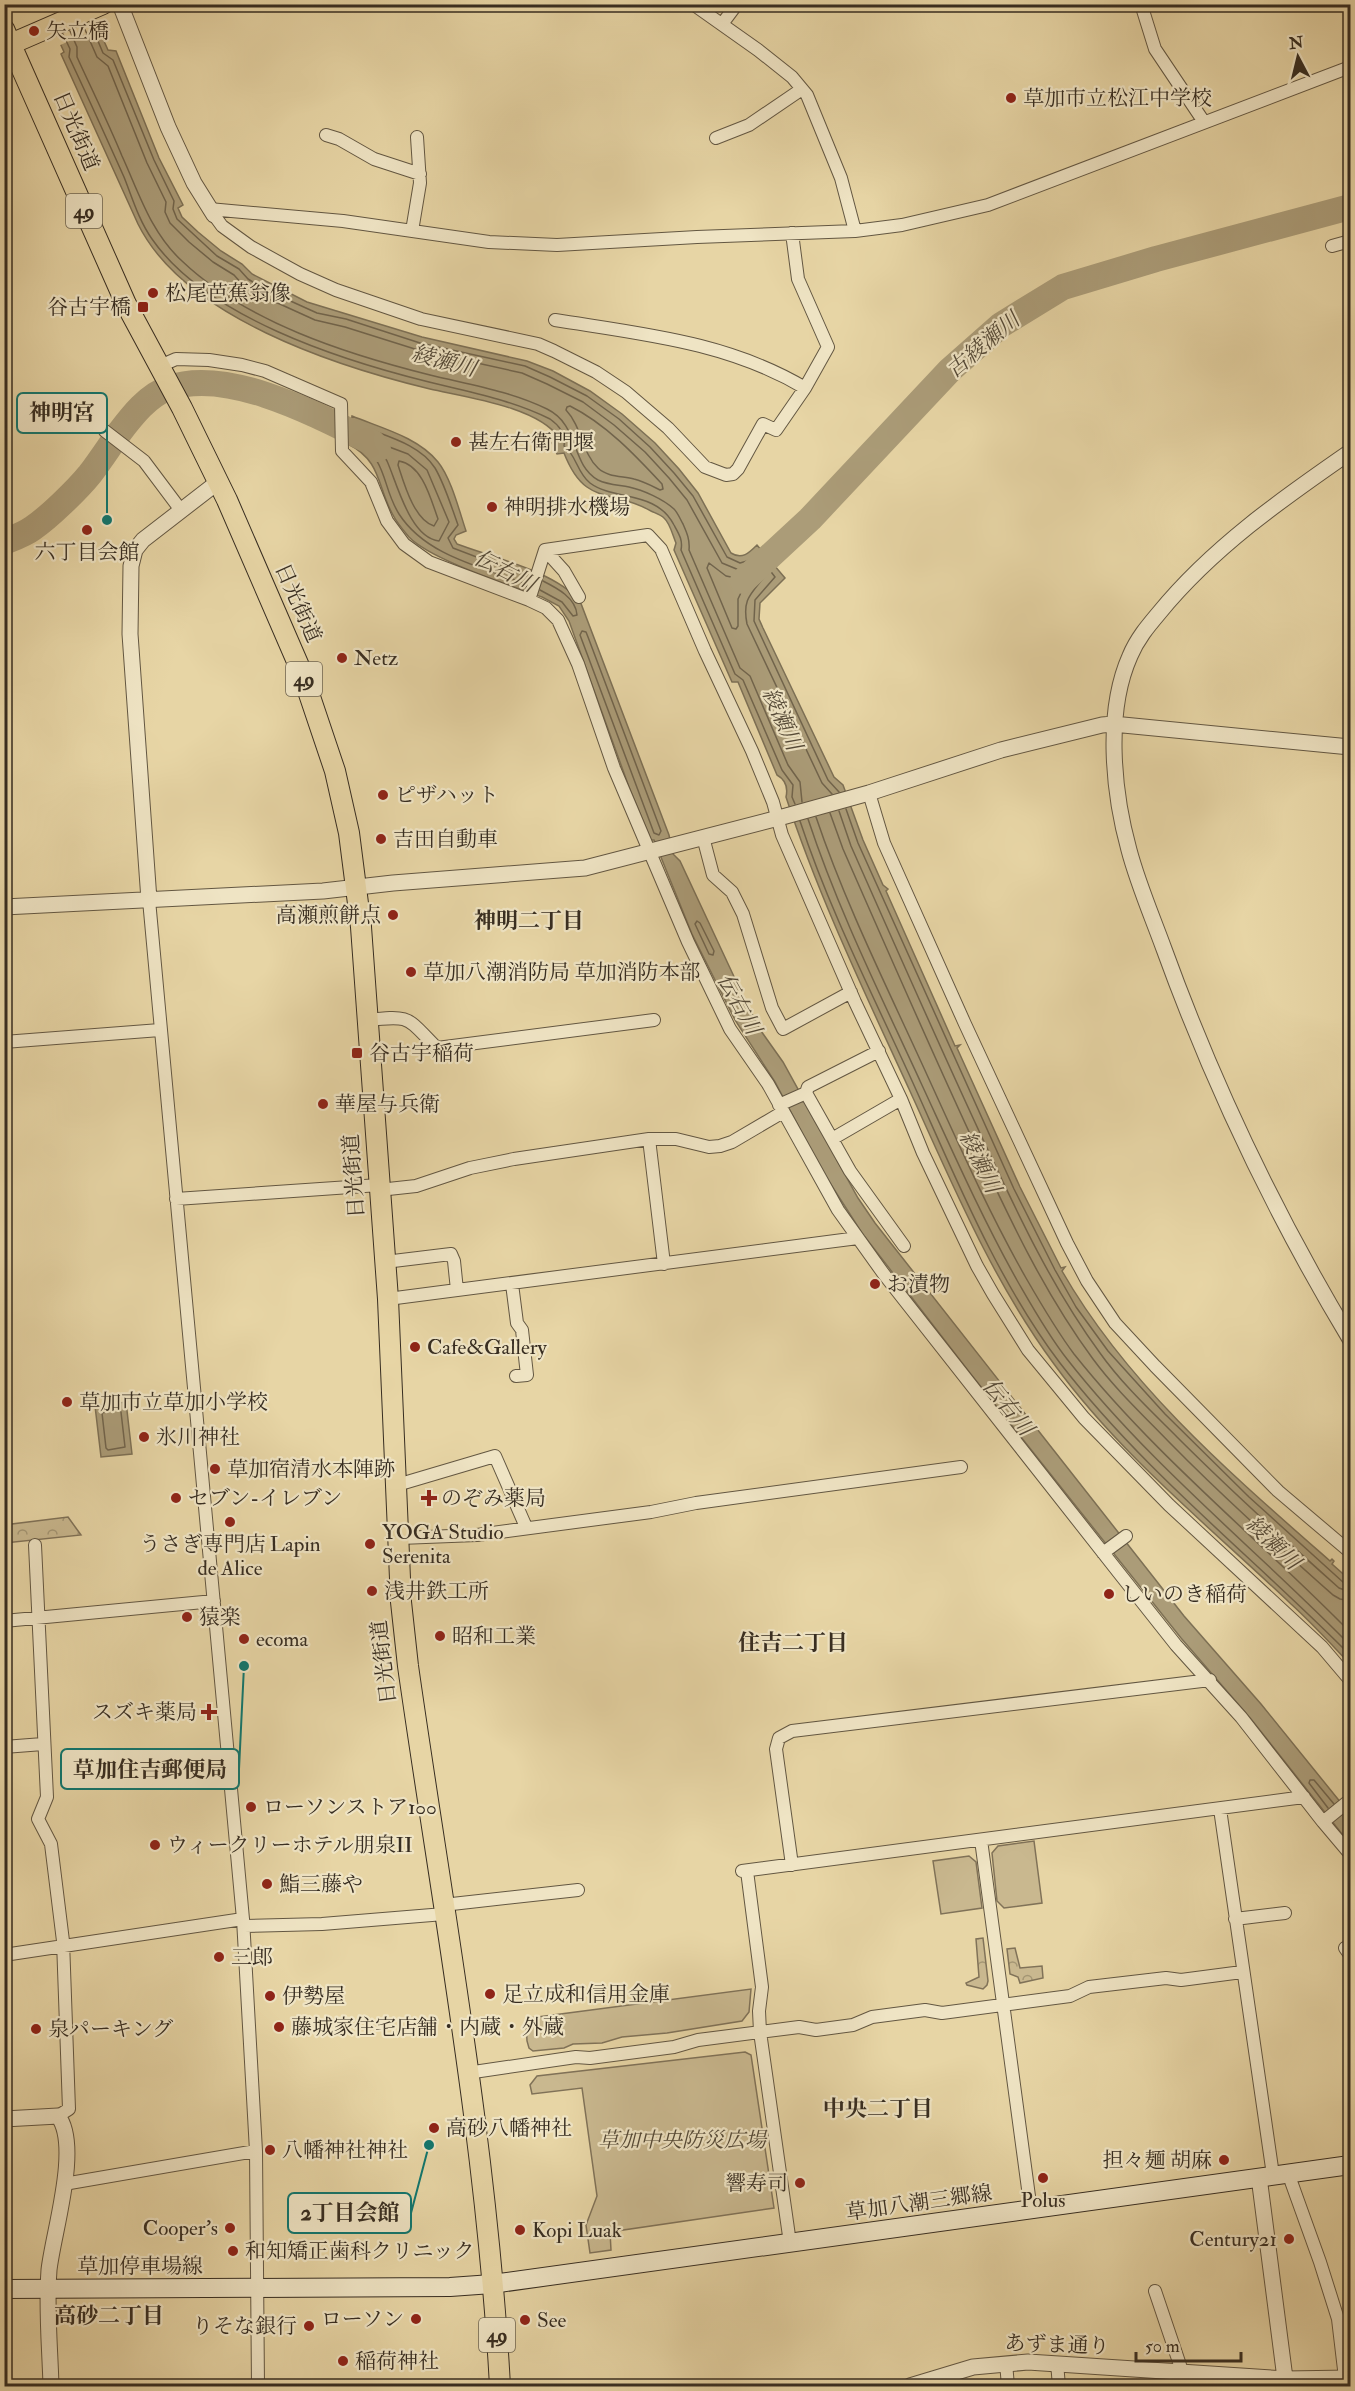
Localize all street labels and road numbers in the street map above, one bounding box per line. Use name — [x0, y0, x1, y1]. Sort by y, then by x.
street label: 日光街道 — [47, 87, 105, 175]
road number: 49 — [66, 194, 102, 228]
street label: 日光街道 — [269, 559, 327, 647]
road number: 49 — [286, 662, 322, 696]
street label: 日光街道 — [338, 1133, 370, 1219]
street label: 日光街道 — [365, 1619, 403, 1705]
street label: 草加八潮三郷線 — [844, 2179, 994, 2227]
street label: 草加停車場線 — [77, 2253, 203, 2280]
road number: 49 — [479, 2318, 515, 2352]
street label: あずま通り — [1004, 2330, 1110, 2360]

